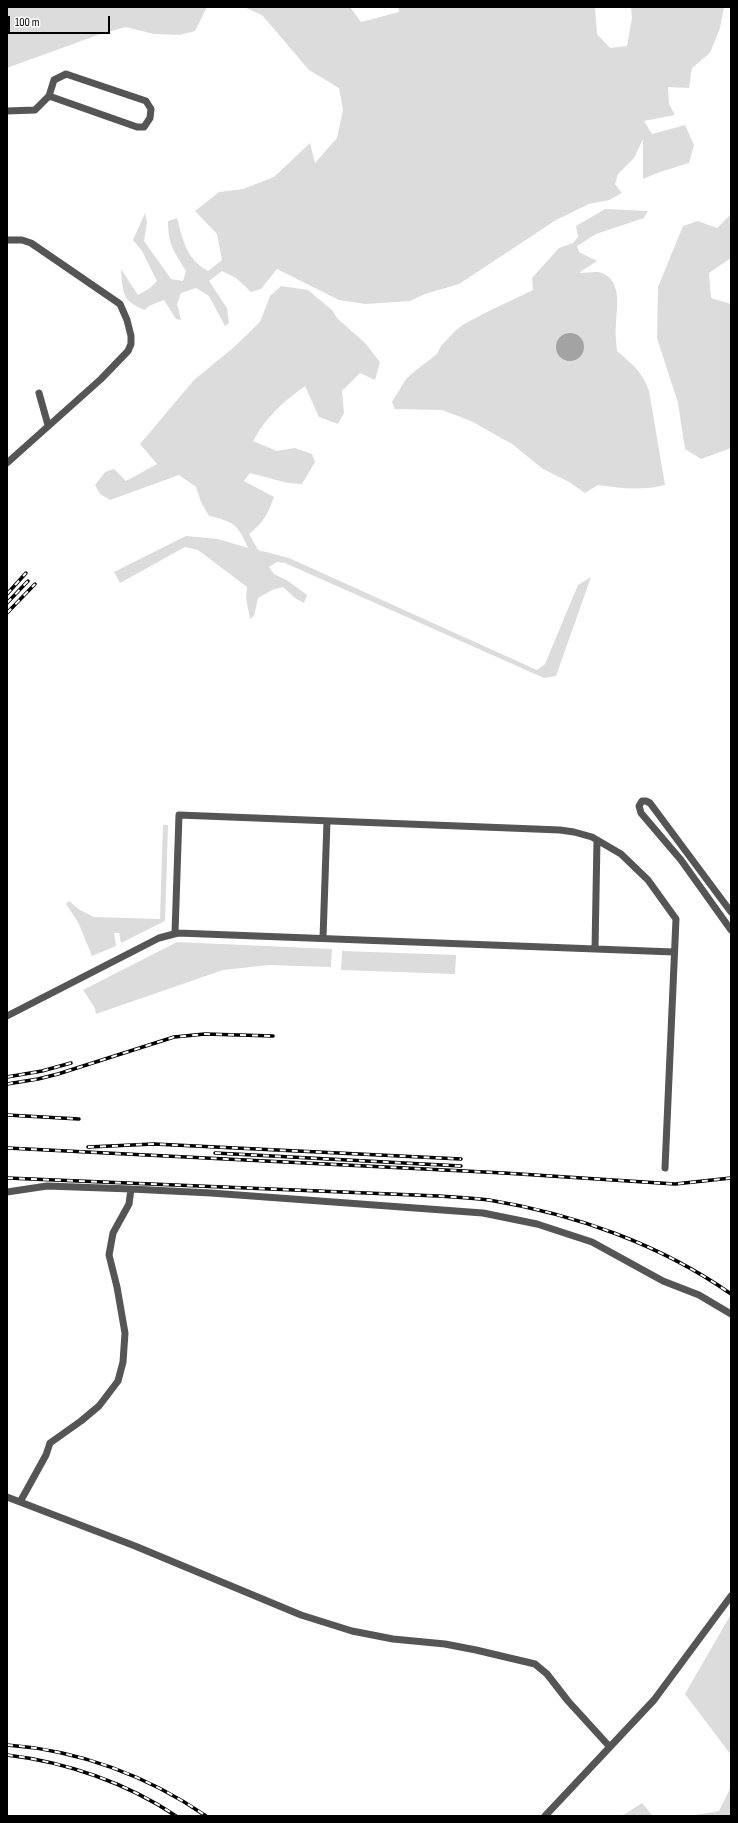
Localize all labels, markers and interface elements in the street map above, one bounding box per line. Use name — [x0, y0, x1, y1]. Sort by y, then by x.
scale bar — [10, 8, 112, 34]
text: 100 m — [15, 15, 40, 30]

